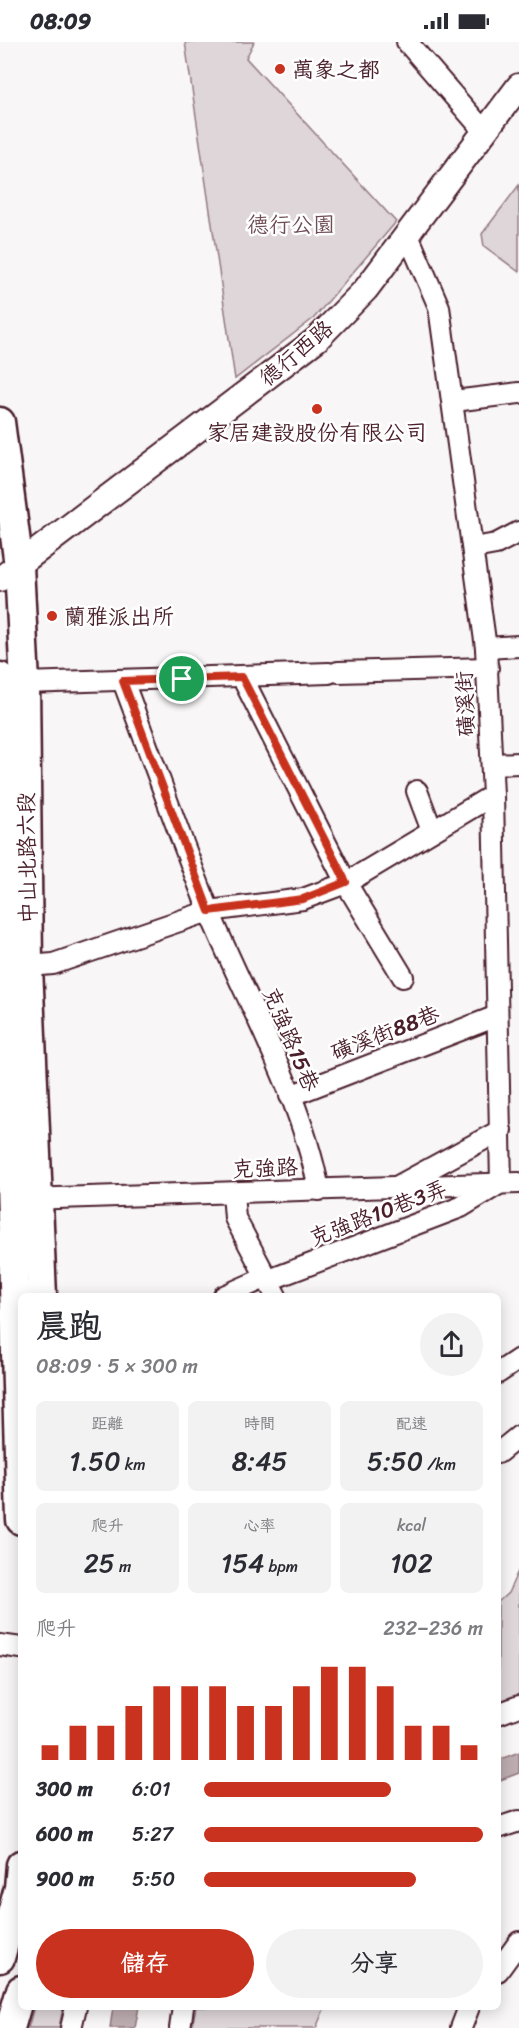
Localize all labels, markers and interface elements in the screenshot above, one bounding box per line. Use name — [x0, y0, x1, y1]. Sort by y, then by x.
text: 08:09 — [30, 2, 91, 41]
place label: 萬象之都 — [292, 50, 380, 89]
marker: 萬象之都 — [273, 62, 287, 76]
park label: 德行公園 — [247, 205, 335, 244]
street label: 德行西路 — [250, 310, 342, 396]
marker: 家居建設股份有限公司 — [310, 402, 324, 416]
place label: 家居建設股份有限公司 — [207, 413, 427, 452]
place label: 蘭雅派出所 — [64, 597, 174, 636]
marker: 蘭雅派出所 — [45, 609, 59, 623]
pin — [156, 653, 207, 704]
icon: arrive — [165, 662, 198, 695]
street label: 磺溪街 — [444, 670, 486, 738]
street label: 中山北路六段 — [6, 792, 48, 924]
street label: 克強路15巷 — [251, 980, 331, 1098]
street label: 磺溪街88巷 — [325, 994, 445, 1072]
street label: 克強路 — [231, 1147, 299, 1189]
street label: 克強路10巷3弄 — [303, 1169, 453, 1257]
text: 晨跑 — [36, 1297, 102, 1355]
button: share — [420, 1313, 483, 1376]
text: 08:09 · 5 × 300 m — [36, 1349, 198, 1384]
text: 距離 — [91, 1409, 124, 1438]
text: 時間 — [243, 1409, 276, 1438]
text: 配速 — [395, 1409, 428, 1438]
text: 1.50 — [69, 1438, 121, 1484]
text: 8:45 — [232, 1438, 287, 1484]
text: 5:50 — [367, 1438, 423, 1484]
text: km — [121, 1450, 146, 1479]
text: /km — [423, 1450, 456, 1479]
text: 爬升 — [91, 1511, 124, 1540]
text: 心率 — [243, 1511, 276, 1540]
text: kcal — [397, 1511, 426, 1540]
text: 25 — [84, 1540, 115, 1586]
text: 154 — [221, 1540, 264, 1586]
text: 102 — [390, 1540, 433, 1586]
text: m — [115, 1552, 131, 1581]
text: bpm — [264, 1552, 298, 1581]
text: 爬升 — [36, 1611, 76, 1646]
text: 232–236 m — [383, 1611, 483, 1646]
text: 300 m — [36, 1772, 93, 1807]
text: 6:01 — [132, 1772, 171, 1807]
text: 600 m — [36, 1817, 93, 1852]
text: 5:27 — [132, 1817, 173, 1852]
text: 900 m — [36, 1862, 94, 1897]
text: 5:50 — [132, 1862, 175, 1897]
button: 儲存 — [36, 1929, 254, 1998]
button: 分享 — [266, 1929, 483, 1998]

